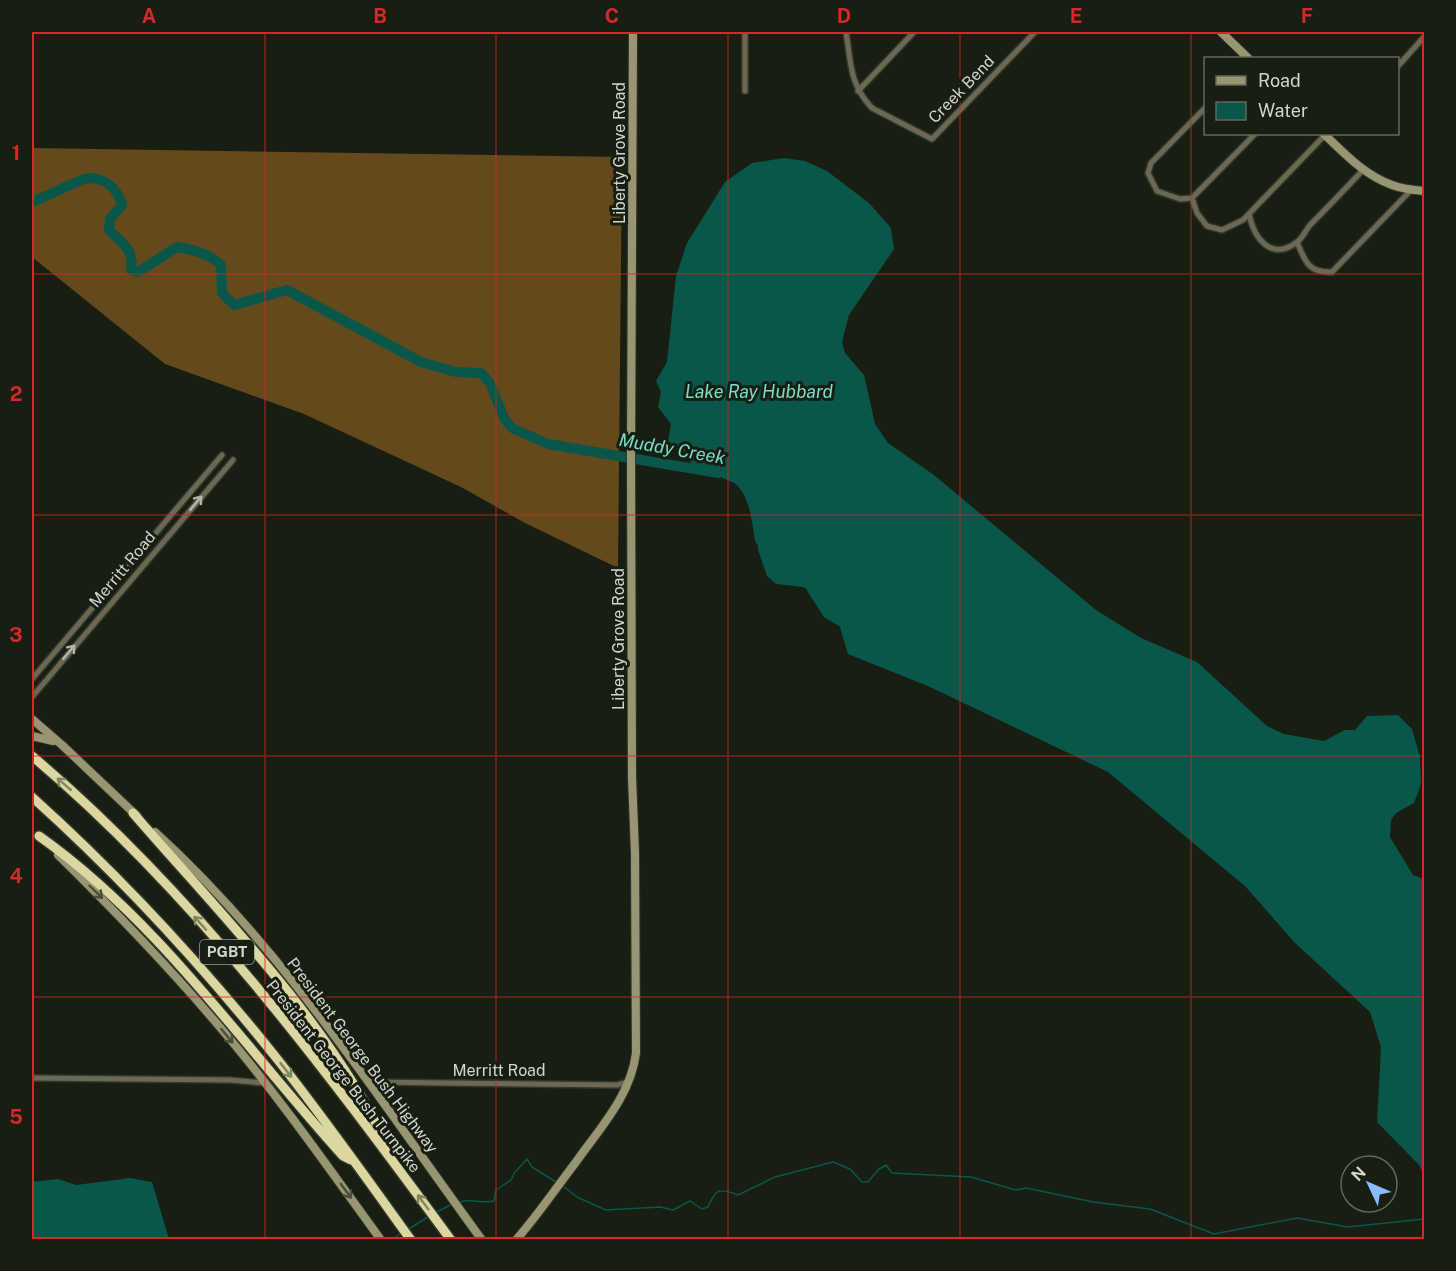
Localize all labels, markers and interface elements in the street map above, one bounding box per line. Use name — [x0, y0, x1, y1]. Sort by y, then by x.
text: A — [142, 4, 156, 28]
text: B — [373, 4, 387, 28]
text: C — [605, 4, 619, 28]
text: D — [837, 4, 851, 28]
text: E — [1070, 4, 1082, 28]
text: F — [1301, 4, 1313, 28]
street label: Creek Bend — [924, 52, 998, 127]
legend — [1204, 57, 1399, 135]
text: Road — [1258, 70, 1301, 91]
street label: Liberty Grove Road — [610, 82, 629, 224]
text: Water — [1258, 100, 1308, 121]
text: 1 — [12, 141, 20, 165]
water label: Lake Ray Hubbard — [685, 381, 834, 402]
text: 2 — [10, 382, 22, 406]
water label: Muddy Creek — [617, 429, 727, 468]
one-way arrow — [189, 495, 202, 511]
street label: Merritt Road — [85, 528, 160, 611]
street label: Liberty Grove Road — [609, 568, 628, 710]
text: 3 — [9, 623, 23, 647]
one-way arrow — [63, 644, 76, 660]
one-way arrow — [56, 777, 71, 791]
text: 4 — [9, 864, 23, 888]
one-way arrow — [88, 885, 103, 899]
one-way arrow — [193, 915, 207, 930]
road number: PGBT — [200, 940, 254, 964]
street label: President George Bush Highway — [283, 954, 442, 1157]
street label: President George Bush Turnpike — [262, 976, 425, 1176]
one-way arrow — [221, 1028, 234, 1044]
street label: Merritt Road — [452, 1061, 546, 1080]
one-way arrow — [280, 1062, 293, 1078]
text: 5 — [9, 1105, 23, 1129]
north arrow — [1339, 1154, 1399, 1214]
text: N — [1347, 1163, 1370, 1185]
one-way arrow — [339, 1182, 352, 1198]
one-way arrow — [417, 1194, 429, 1210]

